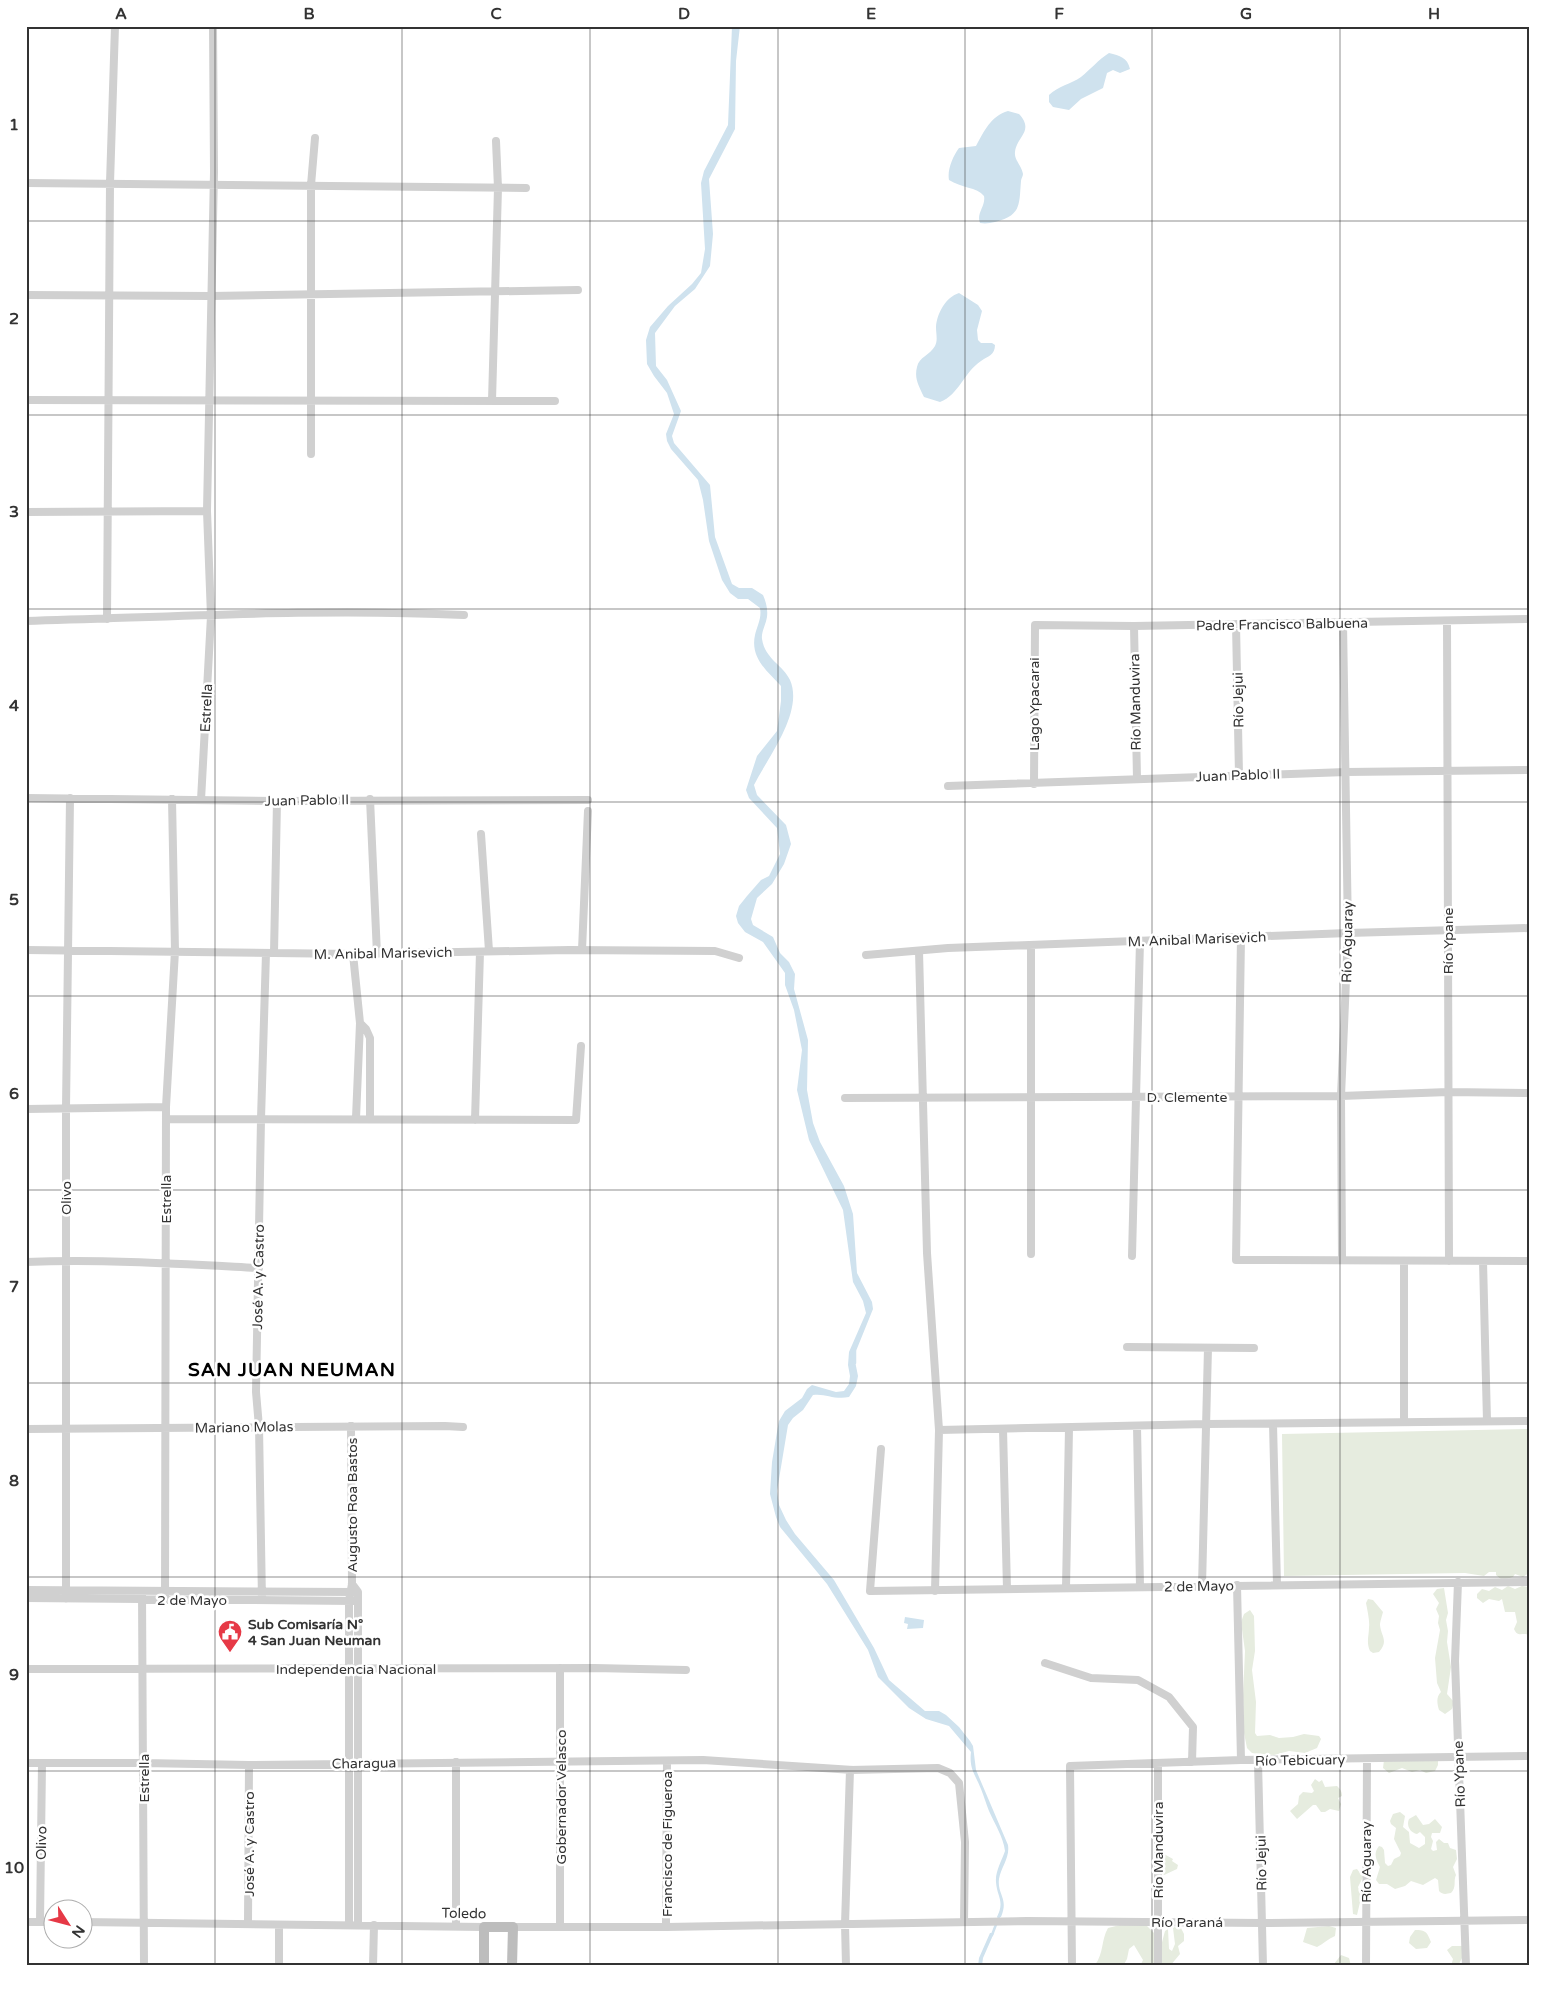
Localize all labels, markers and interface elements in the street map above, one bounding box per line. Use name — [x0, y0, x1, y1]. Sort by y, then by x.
text: A — [115, 4, 127, 24]
text: B — [303, 4, 315, 24]
text: C — [490, 4, 502, 24]
text: D — [678, 4, 690, 24]
text: E — [866, 4, 876, 24]
text: F — [1054, 4, 1064, 24]
text: G — [1240, 4, 1252, 24]
text: H — [1428, 4, 1440, 24]
text: 1 — [9, 115, 19, 135]
text: 2 — [9, 309, 19, 329]
text: 3 — [9, 502, 19, 522]
street label: Padre Francisco Balbuena — [1196, 614, 1368, 635]
street label: Río Manduvira — [1126, 653, 1145, 751]
street label: Lago Ypacarai — [1026, 657, 1043, 751]
street label: Río Jejui — [1230, 672, 1247, 728]
street label: Estrella — [197, 683, 216, 733]
text: 4 — [9, 696, 19, 716]
street label: Juan Pablo II — [1196, 766, 1281, 785]
street label: Juan Pablo II — [265, 791, 349, 810]
text: 5 — [9, 890, 19, 910]
street label: Río Aguaray — [1338, 901, 1357, 983]
street label: Río Ypane — [1440, 908, 1457, 974]
street label: M. Anibal Marisevich — [1127, 929, 1267, 950]
street label: M. Anibal Marisevich — [314, 944, 453, 963]
text: 6 — [9, 1084, 19, 1104]
street label: D. Clemente — [1147, 1089, 1228, 1106]
street label: Estrella — [158, 1175, 175, 1223]
street label: Olivo — [58, 1181, 75, 1215]
street label: José A. y Castro — [249, 1224, 268, 1330]
text: 7 — [9, 1277, 19, 1297]
district label: SAN JUAN NEUMAN — [188, 1359, 396, 1381]
street label: Mariano Molas — [195, 1418, 294, 1437]
street label: Augusto Roa Bastos — [344, 1437, 361, 1572]
text: 8 — [9, 1471, 19, 1491]
street label: 2 de Mayo — [1164, 1577, 1234, 1596]
street label: 2 de Mayo — [157, 1592, 227, 1609]
place label: Sub Comisaría N° 4 San Juan Neuman — [248, 1616, 381, 1649]
public building icon: Sub Comisaría N° 4 San Juan Neuman — [217, 1619, 243, 1653]
street label: Independencia Nacional — [276, 1661, 436, 1678]
text: 9 — [9, 1665, 19, 1685]
street label: Gobernador Velasco — [553, 1730, 570, 1864]
street label: Río Ypane — [1450, 1740, 1469, 1808]
street label: Río Tebicuary — [1255, 1751, 1346, 1770]
street label: Estrella — [136, 1754, 153, 1802]
street label: Charagua — [332, 1754, 396, 1773]
street label: Francisco de Figueroa — [659, 1771, 676, 1917]
street label: José A. y Castro — [241, 1791, 258, 1897]
street label: Río Manduvira — [1150, 1801, 1167, 1899]
street label: Río Aguaray — [1358, 1821, 1375, 1903]
street label: Olivo — [33, 1826, 50, 1860]
street label: Río Jejui — [1253, 1835, 1270, 1891]
text: 10 — [4, 1858, 24, 1878]
north arrow — [42, 1900, 92, 1950]
street label: Toledo — [441, 1905, 487, 1922]
street label: Río Paraná — [1151, 1914, 1223, 1931]
text: N — [68, 1922, 88, 1941]

